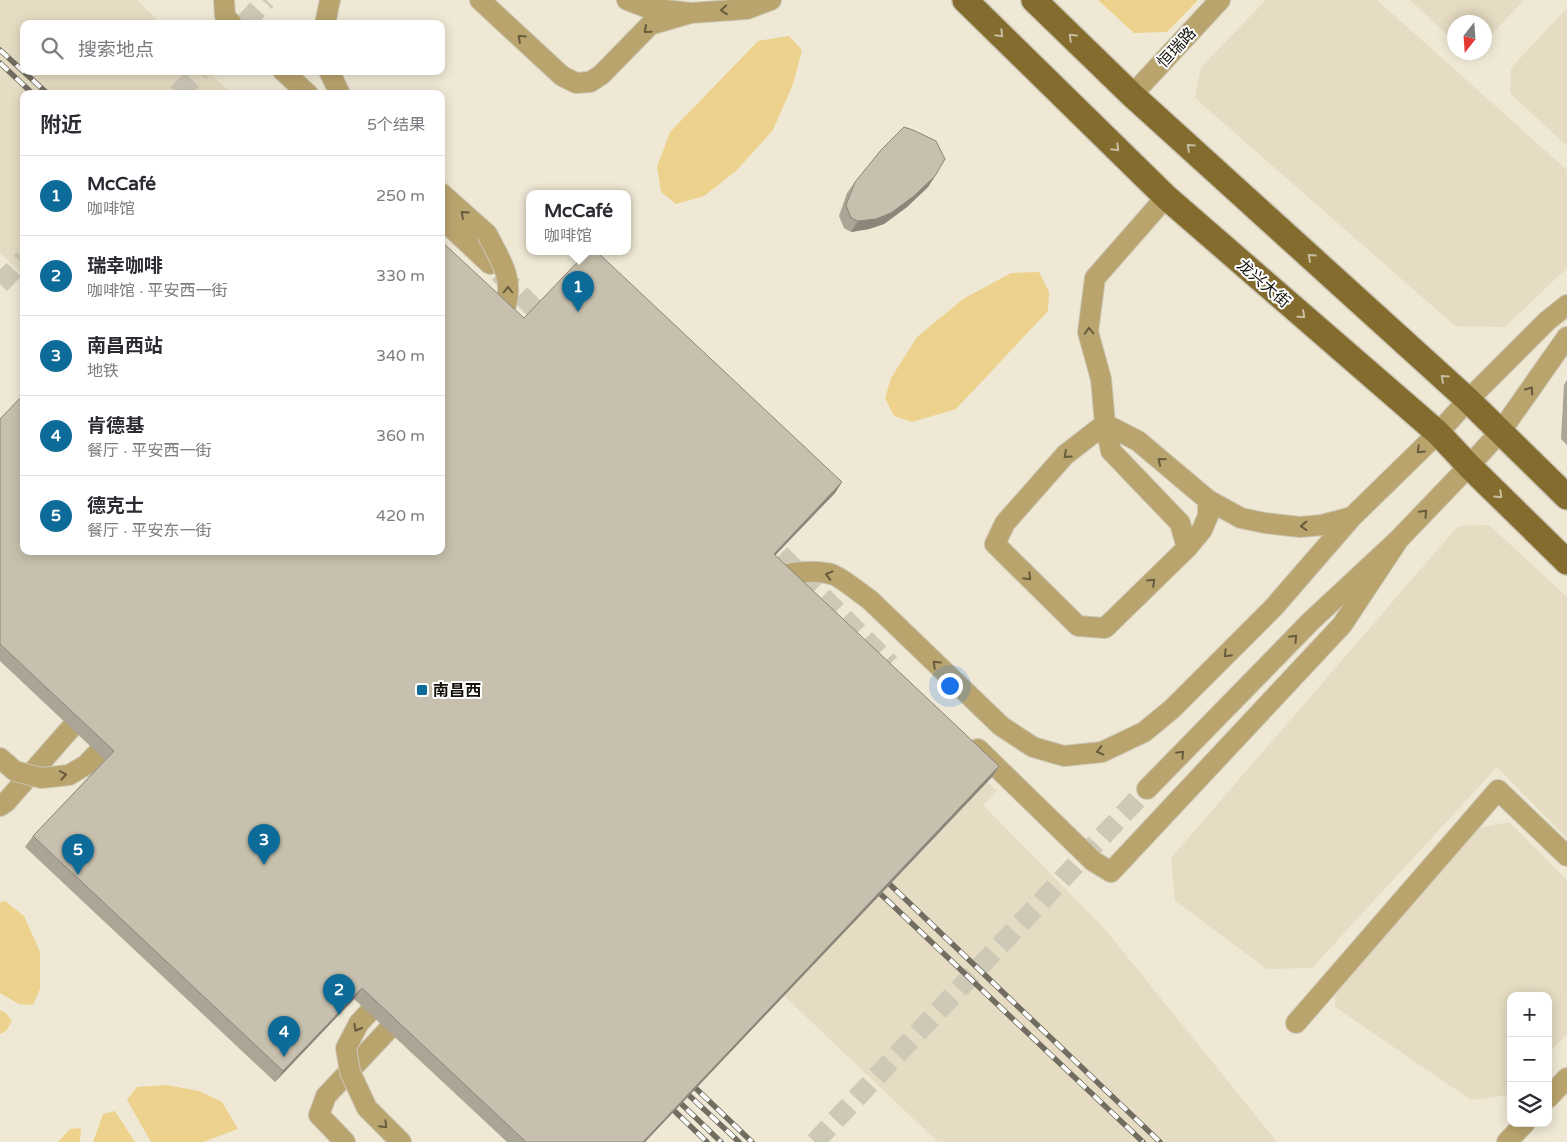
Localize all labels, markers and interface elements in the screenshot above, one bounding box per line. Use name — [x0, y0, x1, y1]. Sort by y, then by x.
one-way arrow — [719, 5, 727, 16]
north arrow — [1447, 15, 1492, 60]
search box — [20, 20, 445, 75]
street label: 恒瑞路 — [1153, 23, 1200, 72]
one-way arrow — [643, 24, 652, 33]
one-way arrow — [994, 28, 1003, 37]
one-way arrow — [1068, 33, 1077, 42]
icon: search — [38, 34, 66, 62]
one-way arrow — [518, 35, 527, 44]
text: 搜索地点 — [78, 39, 154, 61]
text: 附近 — [40, 113, 82, 138]
text: 5个结果 — [367, 115, 425, 135]
one-way arrow — [1110, 142, 1119, 151]
one-way arrow — [1187, 144, 1196, 153]
text: McCafé — [87, 173, 156, 195]
text: 1 — [51, 186, 61, 206]
text: 250 m — [376, 186, 425, 206]
popup — [526, 190, 631, 255]
text: 咖啡馆 — [87, 199, 135, 219]
text: McCafé — [544, 200, 613, 222]
one-way arrow — [460, 210, 469, 219]
text: 咖啡馆 — [544, 226, 592, 246]
one-way arrow — [1307, 254, 1316, 263]
text: 瑞幸咖啡 — [87, 255, 163, 277]
street label: 龙兴大街 — [1233, 255, 1294, 312]
text: 2 — [51, 266, 61, 286]
text: 330 m — [376, 266, 425, 286]
pin: 1 — [562, 271, 594, 312]
text: 咖啡馆 · 平安西一街 — [87, 281, 227, 301]
one-way arrow — [503, 286, 513, 294]
one-way arrow — [1296, 309, 1305, 318]
one-way arrow — [1084, 327, 1095, 335]
text: 南昌西站 — [87, 335, 163, 357]
text: 3 — [51, 346, 61, 366]
text: 340 m — [376, 346, 425, 366]
text: 地铁 — [87, 361, 119, 381]
one-way arrow — [1440, 375, 1449, 384]
one-way arrow — [1524, 386, 1533, 396]
text: 肯德基 — [87, 415, 144, 437]
text: 4 — [51, 426, 61, 446]
text: 360 m — [376, 426, 425, 446]
text: 餐厅 · 平安西一街 — [87, 441, 211, 461]
one-way arrow — [1417, 444, 1426, 453]
one-way arrow — [1064, 449, 1073, 458]
one-way arrow — [1157, 458, 1166, 467]
one-way arrow — [1493, 489, 1502, 498]
text: 德克士 — [87, 495, 144, 517]
text: 5 — [51, 506, 61, 526]
text: 420 m — [376, 506, 425, 526]
one-way arrow — [1418, 510, 1427, 519]
text: 餐厅 · 平安东一街 — [87, 521, 211, 541]
one-way arrow — [1300, 521, 1308, 531]
one-way arrow — [824, 570, 833, 581]
one-way arrow — [1022, 571, 1031, 580]
one-way arrow — [1146, 579, 1155, 588]
one-way arrow — [1288, 635, 1297, 644]
one-way arrow — [1224, 648, 1233, 657]
one-way arrow — [933, 661, 942, 670]
your location — [937, 673, 963, 699]
place label: 南昌西 — [433, 681, 481, 701]
marker: 南昌西 — [415, 683, 429, 697]
one-way arrow — [1096, 745, 1105, 756]
one-way arrow — [1175, 751, 1184, 760]
one-way arrow — [58, 770, 67, 780]
pin: 3 — [248, 824, 280, 865]
pin: 5 — [62, 834, 94, 875]
pin: 2 — [323, 974, 355, 1015]
map controls — [1507, 992, 1552, 1127]
button: + — [1507, 992, 1552, 1037]
pin: 4 — [268, 1016, 300, 1057]
one-way arrow — [353, 1023, 363, 1032]
button: − — [1507, 1037, 1552, 1082]
button: layers — [1507, 1082, 1552, 1127]
one-way arrow — [378, 1119, 387, 1128]

